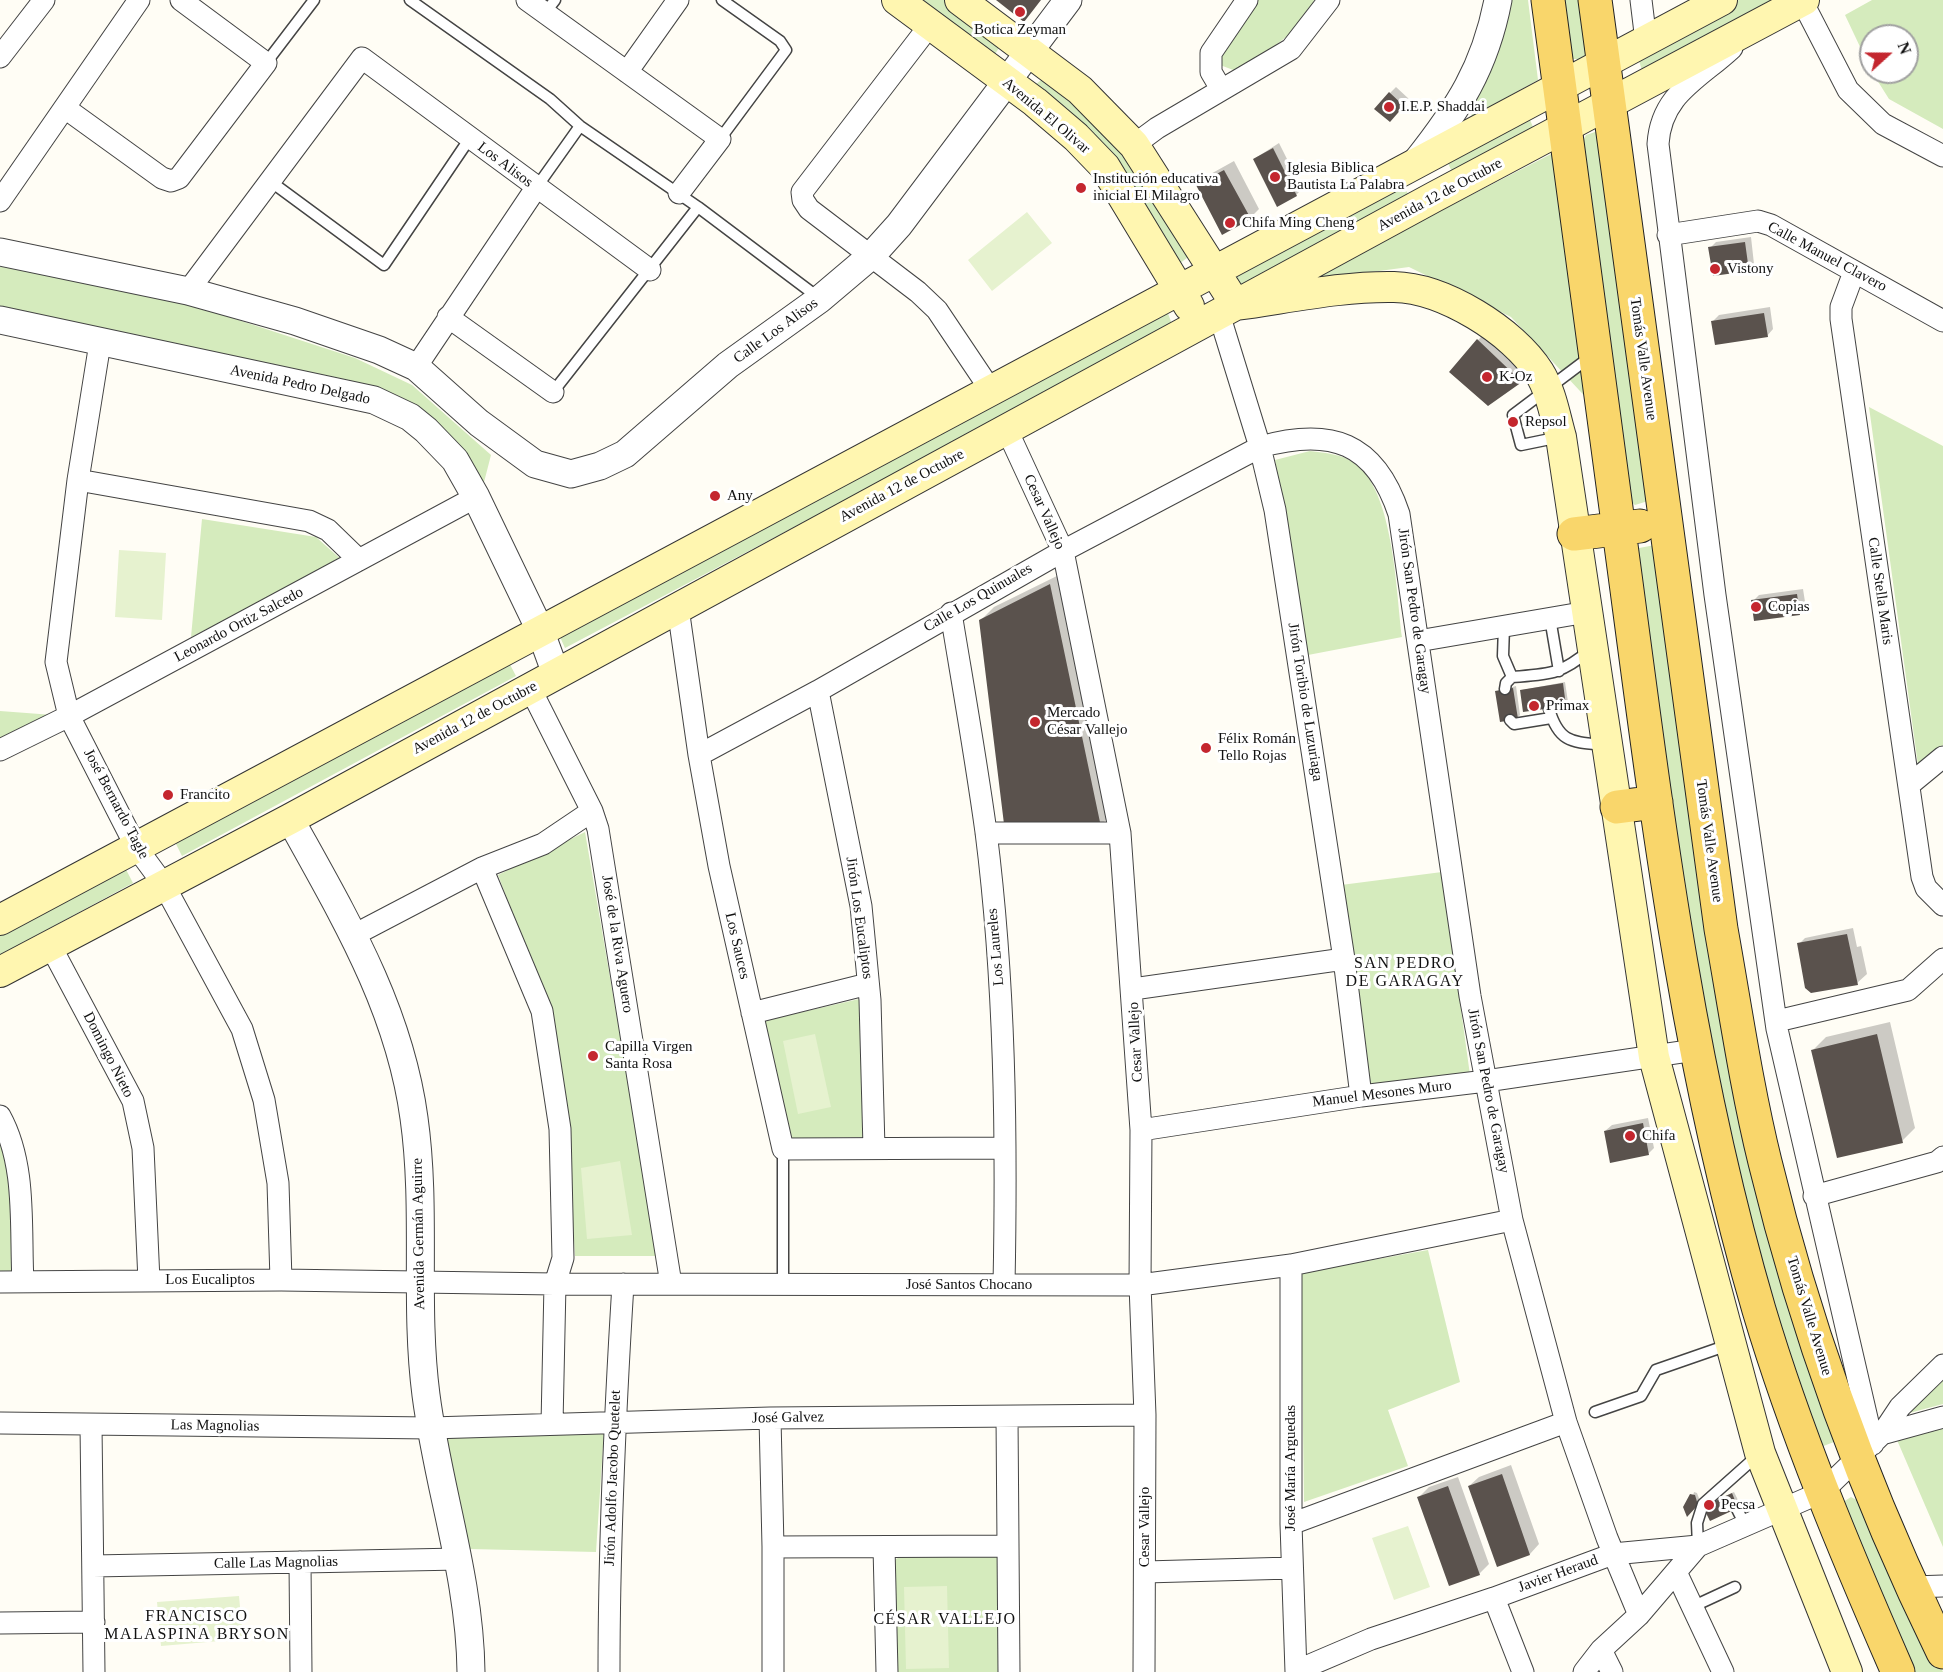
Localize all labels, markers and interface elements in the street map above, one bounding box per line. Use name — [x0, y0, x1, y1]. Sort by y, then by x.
marker: Botica Zeyman — [1013, 5, 1027, 19]
place label: Botica Zeyman — [974, 21, 1066, 39]
north arrow — [1859, 24, 1919, 84]
text: N — [1894, 40, 1914, 57]
street label: Avenida El Olivar — [999, 74, 1093, 158]
place label: I.E.P. Shaddai — [1401, 98, 1485, 116]
marker: I.E.P. Shaddai — [1382, 100, 1396, 114]
street label: Los Alisos — [474, 138, 536, 192]
street label: Avenida 12 de Octubre — [1375, 155, 1505, 235]
place label: Iglesia Biblica Bautista La Palabra — [1287, 159, 1404, 194]
place label: Institución educativa inicial El Milagro — [1093, 170, 1218, 205]
marker: Iglesia Biblica Bautista La Palabra — [1268, 170, 1282, 184]
marker: Institución educativa inicial El Milagro — [1074, 181, 1088, 195]
place label: Chifa Ming Cheng — [1242, 214, 1354, 232]
marker: Chifa Ming Cheng — [1223, 216, 1237, 230]
street label: Calle Manuel Clavero — [1764, 218, 1890, 296]
place label: Vistony — [1727, 260, 1774, 278]
marker: Vistony — [1708, 262, 1722, 276]
street label: Calle Los Alisos — [730, 294, 822, 368]
street label: Tomás Valle Avenue — [1625, 297, 1661, 421]
street label: Avenida Pedro Delgado — [228, 361, 372, 409]
place label: K-Oz — [1499, 368, 1532, 386]
marker: K-Oz — [1480, 370, 1494, 384]
place label: Repsol — [1525, 413, 1567, 431]
marker: Repsol — [1506, 415, 1520, 429]
street label: Avenida 12 de Octubre — [837, 446, 967, 526]
street label: Cesar Vallejo — [1019, 472, 1069, 552]
place label: Any — [727, 487, 753, 505]
marker: Any — [708, 489, 722, 503]
street label: Jirón San Pedro de Garagay — [1393, 527, 1435, 695]
street label: Calle Stella Maris — [1864, 536, 1896, 646]
street label: Calle Los Quinuales — [920, 560, 1036, 636]
street label: Leonardo Ortiz Salcedo — [172, 583, 306, 667]
place label: Copias — [1768, 598, 1810, 616]
marker: Copias — [1749, 600, 1763, 614]
street label: Jirón Toribio de Luzuriaga — [1284, 622, 1326, 782]
street label: Avenida 12 de Octubre — [410, 678, 540, 758]
place label: Primax — [1546, 697, 1589, 715]
marker: Primax — [1527, 699, 1541, 713]
place label: Mercado César Vallejo — [1047, 704, 1127, 739]
marker: Mercado César Vallejo — [1028, 715, 1042, 729]
place label: Félix Román Tello Rojas — [1218, 730, 1296, 765]
marker: Félix Román Tello Rojas — [1199, 741, 1213, 755]
street label: José Bernardo Tagle — [79, 746, 153, 862]
street label: Tomás Valle Avenue — [1691, 779, 1727, 903]
place label: Francito — [180, 786, 230, 804]
marker: Francito — [161, 788, 175, 802]
street label: Jirón Los Eucaliptos — [842, 856, 876, 980]
street label: José de la Riva Aguero — [597, 874, 637, 1014]
street label: Los Laureles — [984, 907, 1008, 987]
street label: Los Sauces — [721, 911, 753, 981]
district label: SAN PEDRO DE GARAGAY — [1346, 954, 1464, 992]
street label: Cesar Vallejo — [1125, 1001, 1147, 1083]
street label: Jirón San Pedro de Garagay — [1463, 1007, 1513, 1175]
street label: Domingo Nieto — [79, 1009, 137, 1101]
place label: Capilla Virgen Santa Rosa — [605, 1038, 693, 1073]
marker: Capilla Virgen Santa Rosa — [586, 1049, 600, 1063]
street label: Manuel Mesones Muro — [1311, 1077, 1453, 1111]
place label: Chifa — [1642, 1127, 1675, 1145]
marker: Chifa — [1623, 1129, 1637, 1143]
street label: Avenida Germán Aguirre — [409, 1158, 429, 1310]
street label: Tomás Valle Avenue — [1782, 1254, 1836, 1378]
street label: Los Eucaliptos — [165, 1271, 255, 1289]
street label: José Santos Chocano — [906, 1276, 1032, 1294]
street label: Jirón Adolfo Jacobo Quetelet — [601, 1390, 625, 1566]
street label: José María Arguedas — [1282, 1405, 1300, 1531]
street label: José Galvez — [752, 1408, 824, 1428]
street label: Las Magnolias — [170, 1416, 260, 1436]
street label: Cesar Vallejo — [1136, 1487, 1154, 1567]
place label: Pecsa — [1721, 1496, 1755, 1514]
marker: Pecsa — [1702, 1498, 1716, 1512]
street label: Javier Heraud — [1516, 1551, 1600, 1597]
street label: Calle Las Magnolias — [214, 1553, 338, 1573]
district label: FRANCISCO MALASPINA BRYSON — [104, 1607, 290, 1645]
district label: CÉSAR VALLEJO — [873, 1610, 1017, 1630]

